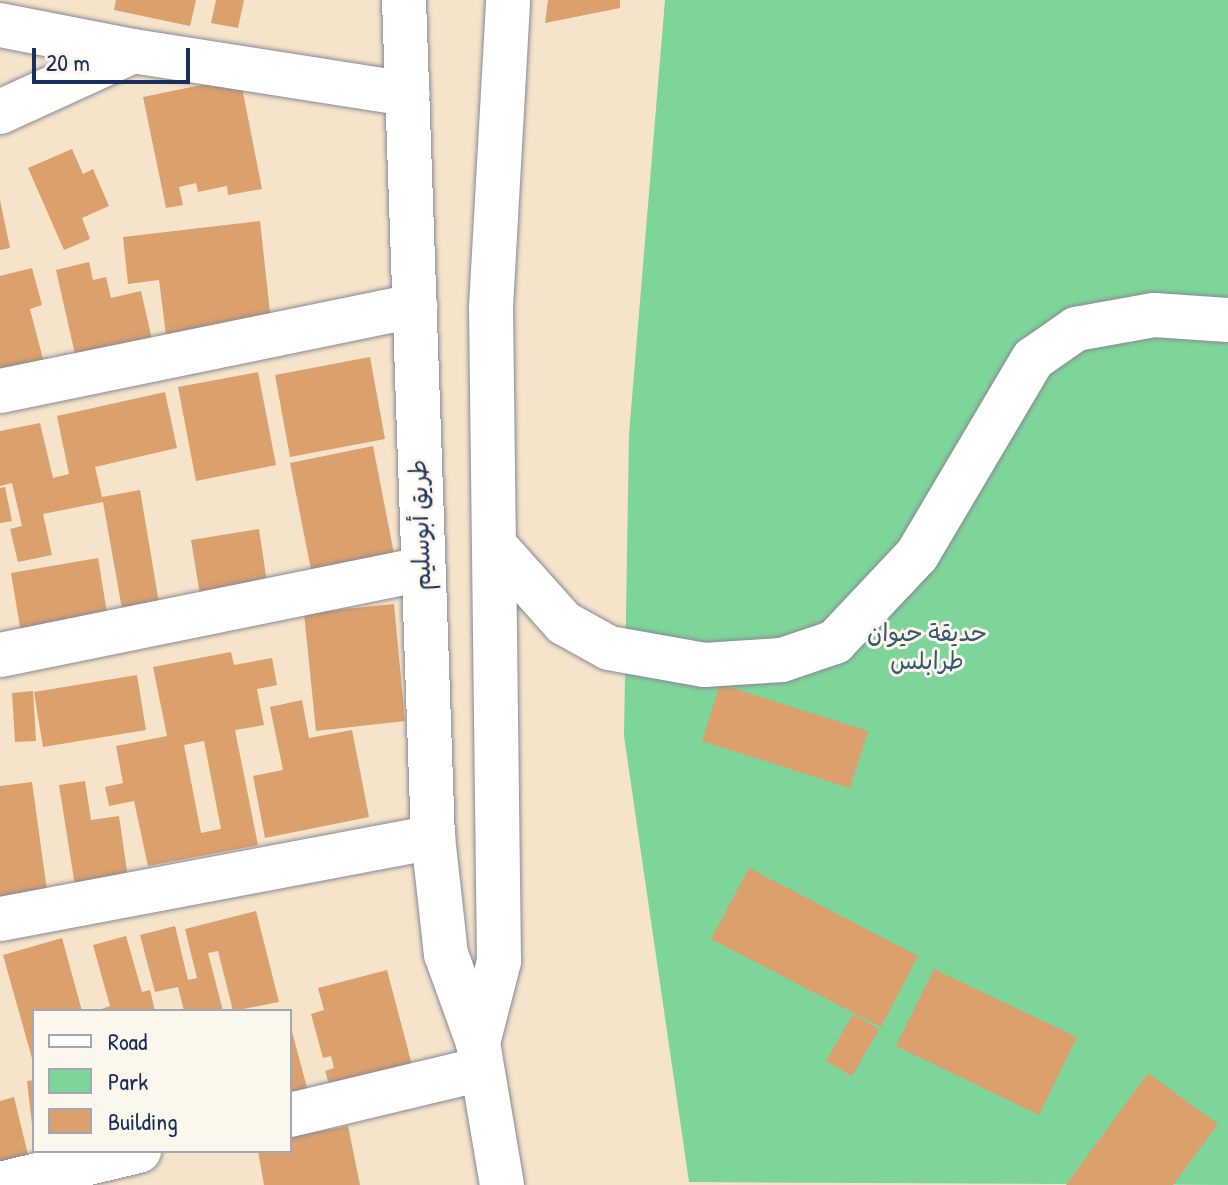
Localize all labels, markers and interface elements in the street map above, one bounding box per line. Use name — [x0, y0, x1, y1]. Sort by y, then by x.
scale bar — [36, 32, 194, 82]
text: 20 m — [46, 46, 90, 78]
street label: طريق أبوسليم — [403, 459, 437, 591]
park label: حديقة حيوان طرابلس — [867, 619, 987, 675]
legend — [32, 1009, 292, 1153]
text: Road — [108, 1025, 147, 1057]
text: Park — [108, 1065, 148, 1097]
text: Building — [108, 1105, 178, 1137]

